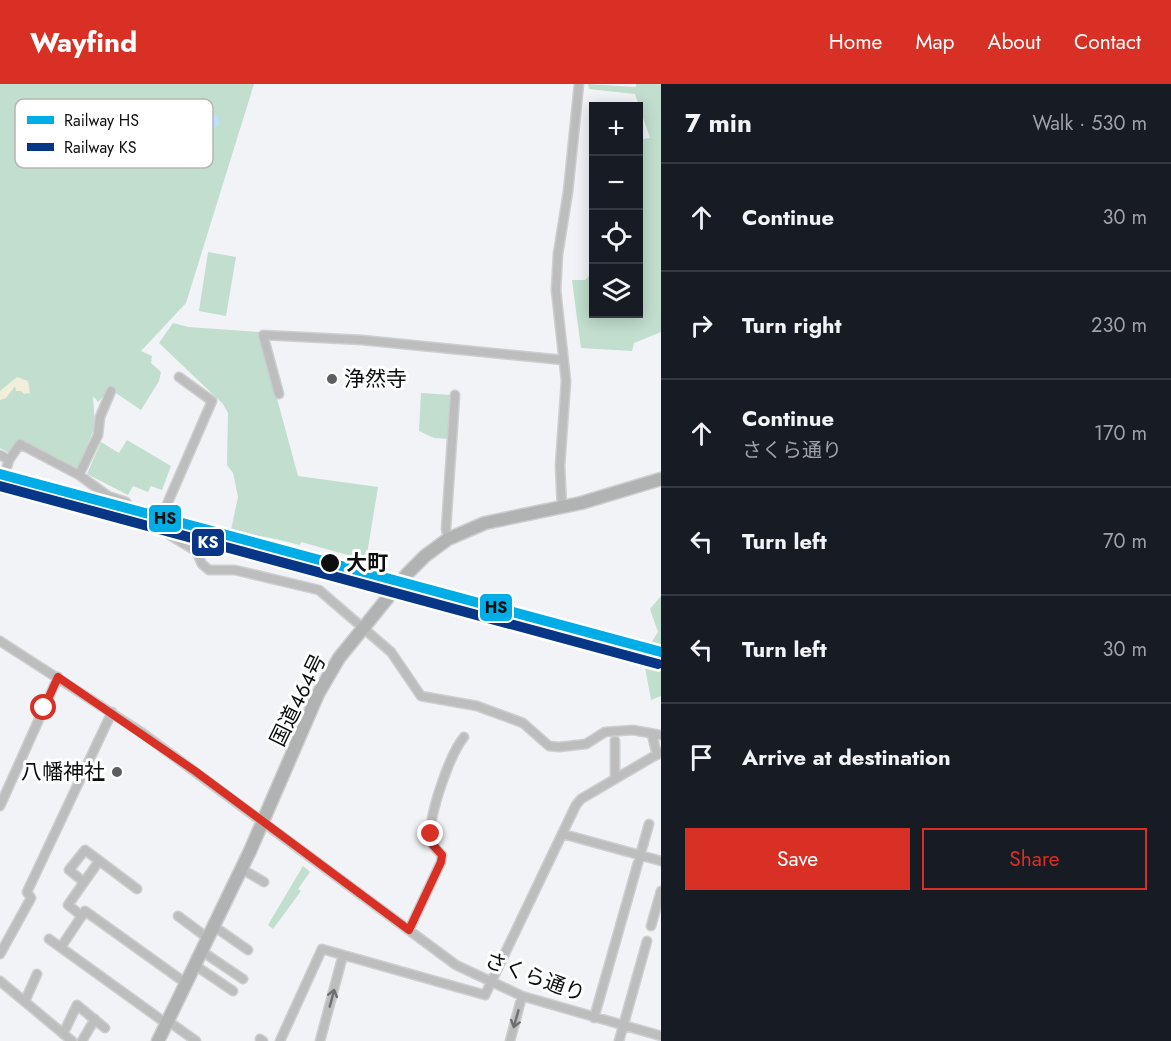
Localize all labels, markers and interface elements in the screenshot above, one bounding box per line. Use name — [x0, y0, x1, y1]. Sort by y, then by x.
text: Wayfind — [30, 22, 137, 63]
text: Home — [829, 27, 882, 57]
text: Map — [915, 27, 955, 57]
text: About — [988, 27, 1041, 57]
text: Contact — [1074, 27, 1141, 57]
legend — [15, 99, 213, 168]
map controls — [589, 102, 643, 318]
button: + — [589, 102, 643, 156]
text: 7 min — [685, 104, 752, 142]
text: Railway HS — [64, 109, 139, 132]
text: Walk · 530 m — [1032, 109, 1147, 138]
text: Railway KS — [64, 136, 137, 159]
button: − — [589, 156, 643, 210]
icon: ahead — [685, 201, 718, 234]
text: Continue — [742, 201, 834, 233]
text: 30 m — [1102, 203, 1147, 232]
button: locate — [589, 210, 643, 264]
button: layers — [589, 264, 643, 318]
icon: right — [685, 309, 718, 342]
text: Turn right — [742, 309, 842, 341]
text: 230 m — [1091, 311, 1147, 340]
place label: 浄然寺 — [344, 364, 407, 394]
marker: 浄然寺 — [325, 372, 339, 386]
text: Continue — [742, 402, 834, 434]
icon: ahead — [685, 417, 718, 450]
text: 170 m — [1094, 419, 1147, 448]
text: さくら通り — [742, 436, 842, 465]
line badge: HS — [148, 504, 182, 533]
text: HS — [154, 507, 176, 530]
icon: left — [685, 525, 718, 558]
text: Turn left — [742, 525, 827, 557]
text: 70 m — [1103, 527, 1147, 556]
line badge: KS — [191, 528, 225, 557]
text: KS — [197, 531, 219, 554]
place label: 大町 — [346, 548, 388, 578]
marker: 大町 — [319, 552, 341, 574]
line badge: HS — [479, 593, 513, 622]
text: HS — [485, 596, 507, 619]
icon: left — [685, 633, 718, 666]
text: Turn left — [742, 633, 827, 665]
text: 30 m — [1102, 635, 1147, 664]
street label: 国道464号 — [263, 649, 333, 751]
route start — [30, 694, 56, 720]
icon: arrive — [685, 741, 718, 774]
text: Arrive at destination — [742, 741, 951, 773]
place label: 八幡神社 — [21, 757, 105, 787]
marker: 八幡神社 — [110, 765, 124, 779]
route end — [417, 820, 443, 846]
button: Save — [685, 828, 910, 890]
button: Share — [922, 828, 1147, 890]
street label: さくら通り — [481, 945, 589, 1009]
one-way arrow — [326, 989, 338, 1008]
one-way arrow — [510, 1009, 521, 1028]

